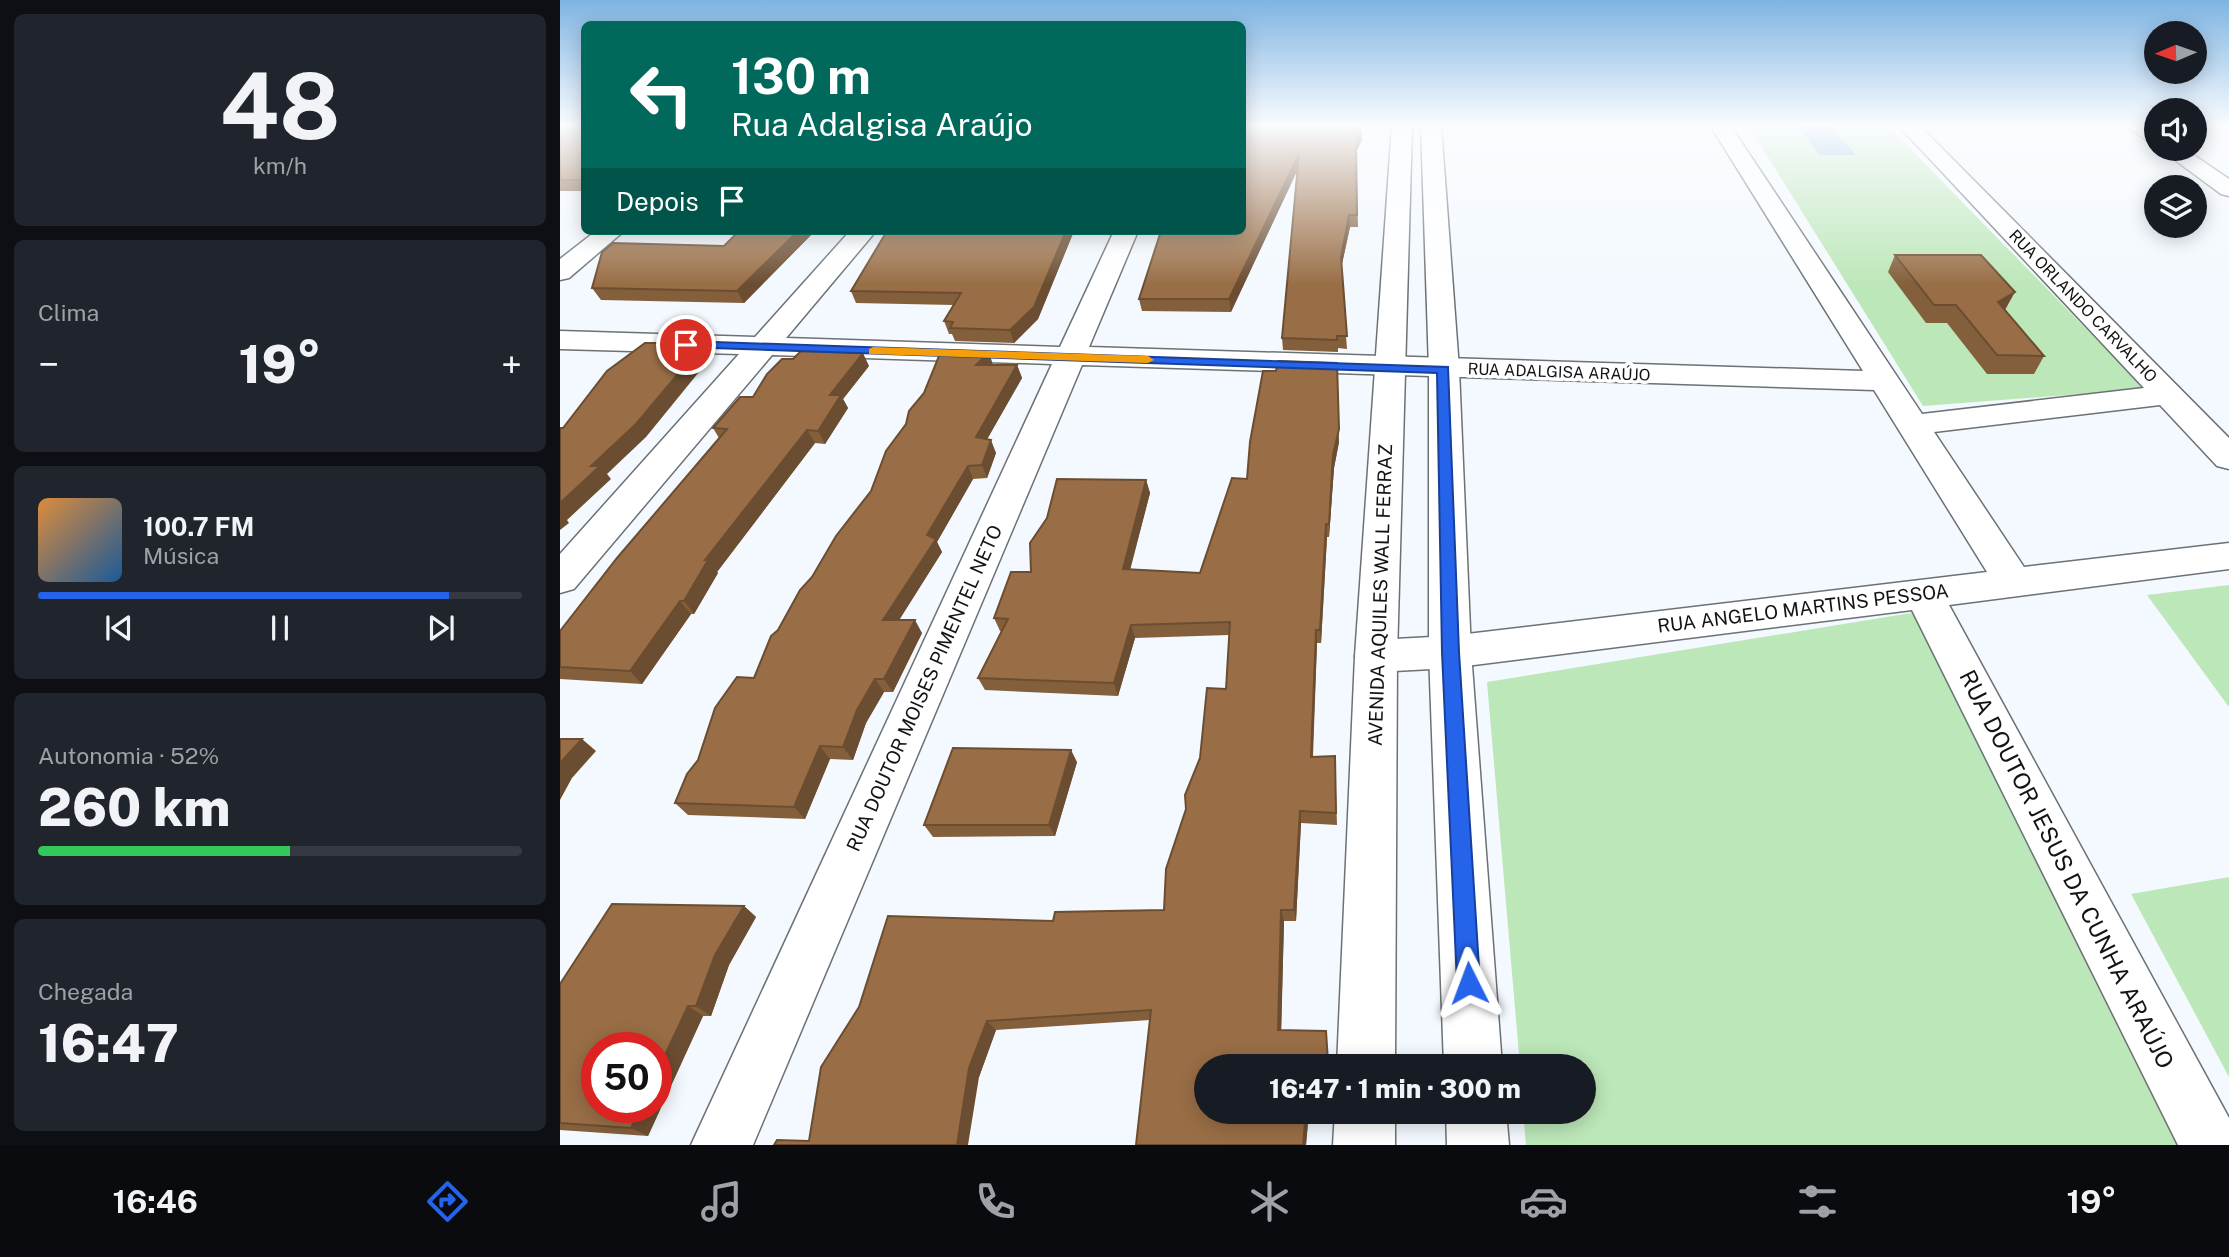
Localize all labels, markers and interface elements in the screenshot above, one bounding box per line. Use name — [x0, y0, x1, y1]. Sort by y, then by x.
north arrow — [2144, 21, 2207, 84]
map controls — [2144, 21, 2207, 238]
text: 130 m — [731, 47, 871, 105]
icon: left — [616, 49, 707, 140]
text: 48 — [220, 53, 340, 159]
button: sound — [2144, 98, 2207, 161]
text: Rua Adalgisa Araújo — [731, 106, 1033, 143]
text: km/h — [253, 152, 307, 179]
button: layers — [2144, 175, 2207, 238]
icon: arrive — [713, 182, 751, 220]
text: Depois — [616, 186, 699, 217]
street label: RUA ORLANDO CARVALHO — [2005, 226, 2161, 386]
text: Clima — [38, 299, 99, 326]
pin — [656, 315, 716, 375]
icon: arrive — [667, 326, 705, 364]
text: 19° — [239, 334, 321, 395]
text: − — [38, 342, 59, 387]
text: + — [501, 342, 522, 387]
street label: RUA ADALGISA ARAÚJO — [1467, 358, 1651, 385]
street label: AVENIDA AQUILES WALL FERRAZ — [1364, 444, 1396, 746]
text: 100.7 FM — [143, 511, 254, 542]
street label: RUA DOUTOR MOISES PIMENTEL NETO — [842, 521, 1006, 855]
text: Música — [143, 542, 219, 569]
street label: RUA ANGELO MARTINS PESSOA — [1656, 579, 1950, 637]
icon: previous — [100, 609, 138, 647]
icon: pause — [261, 609, 299, 647]
icon: next — [422, 609, 460, 647]
street label: RUA DOUTOR JESUS DA CUNHA ARAÚJO — [1954, 665, 2180, 1073]
text: Autonomia · 52% — [38, 742, 219, 769]
text: 260 km — [38, 777, 231, 838]
position arrow — [1432, 946, 1506, 1020]
text: Chegada — [38, 978, 133, 1005]
text: 16:47 — [38, 1013, 179, 1074]
speed limit sign: 50 — [581, 1032, 672, 1123]
text: 16:47 · 1 min · 300 m — [1269, 1073, 1521, 1104]
icon: directions — [423, 1177, 472, 1226]
icon: music — [697, 1177, 746, 1226]
icon: phone — [971, 1177, 1020, 1226]
icon: climate — [1245, 1177, 1294, 1226]
icon: car — [1519, 1177, 1568, 1226]
icon: filters — [1793, 1177, 1842, 1226]
text: 16:46 — [112, 1183, 198, 1220]
text: 19° — [2067, 1183, 2116, 1220]

